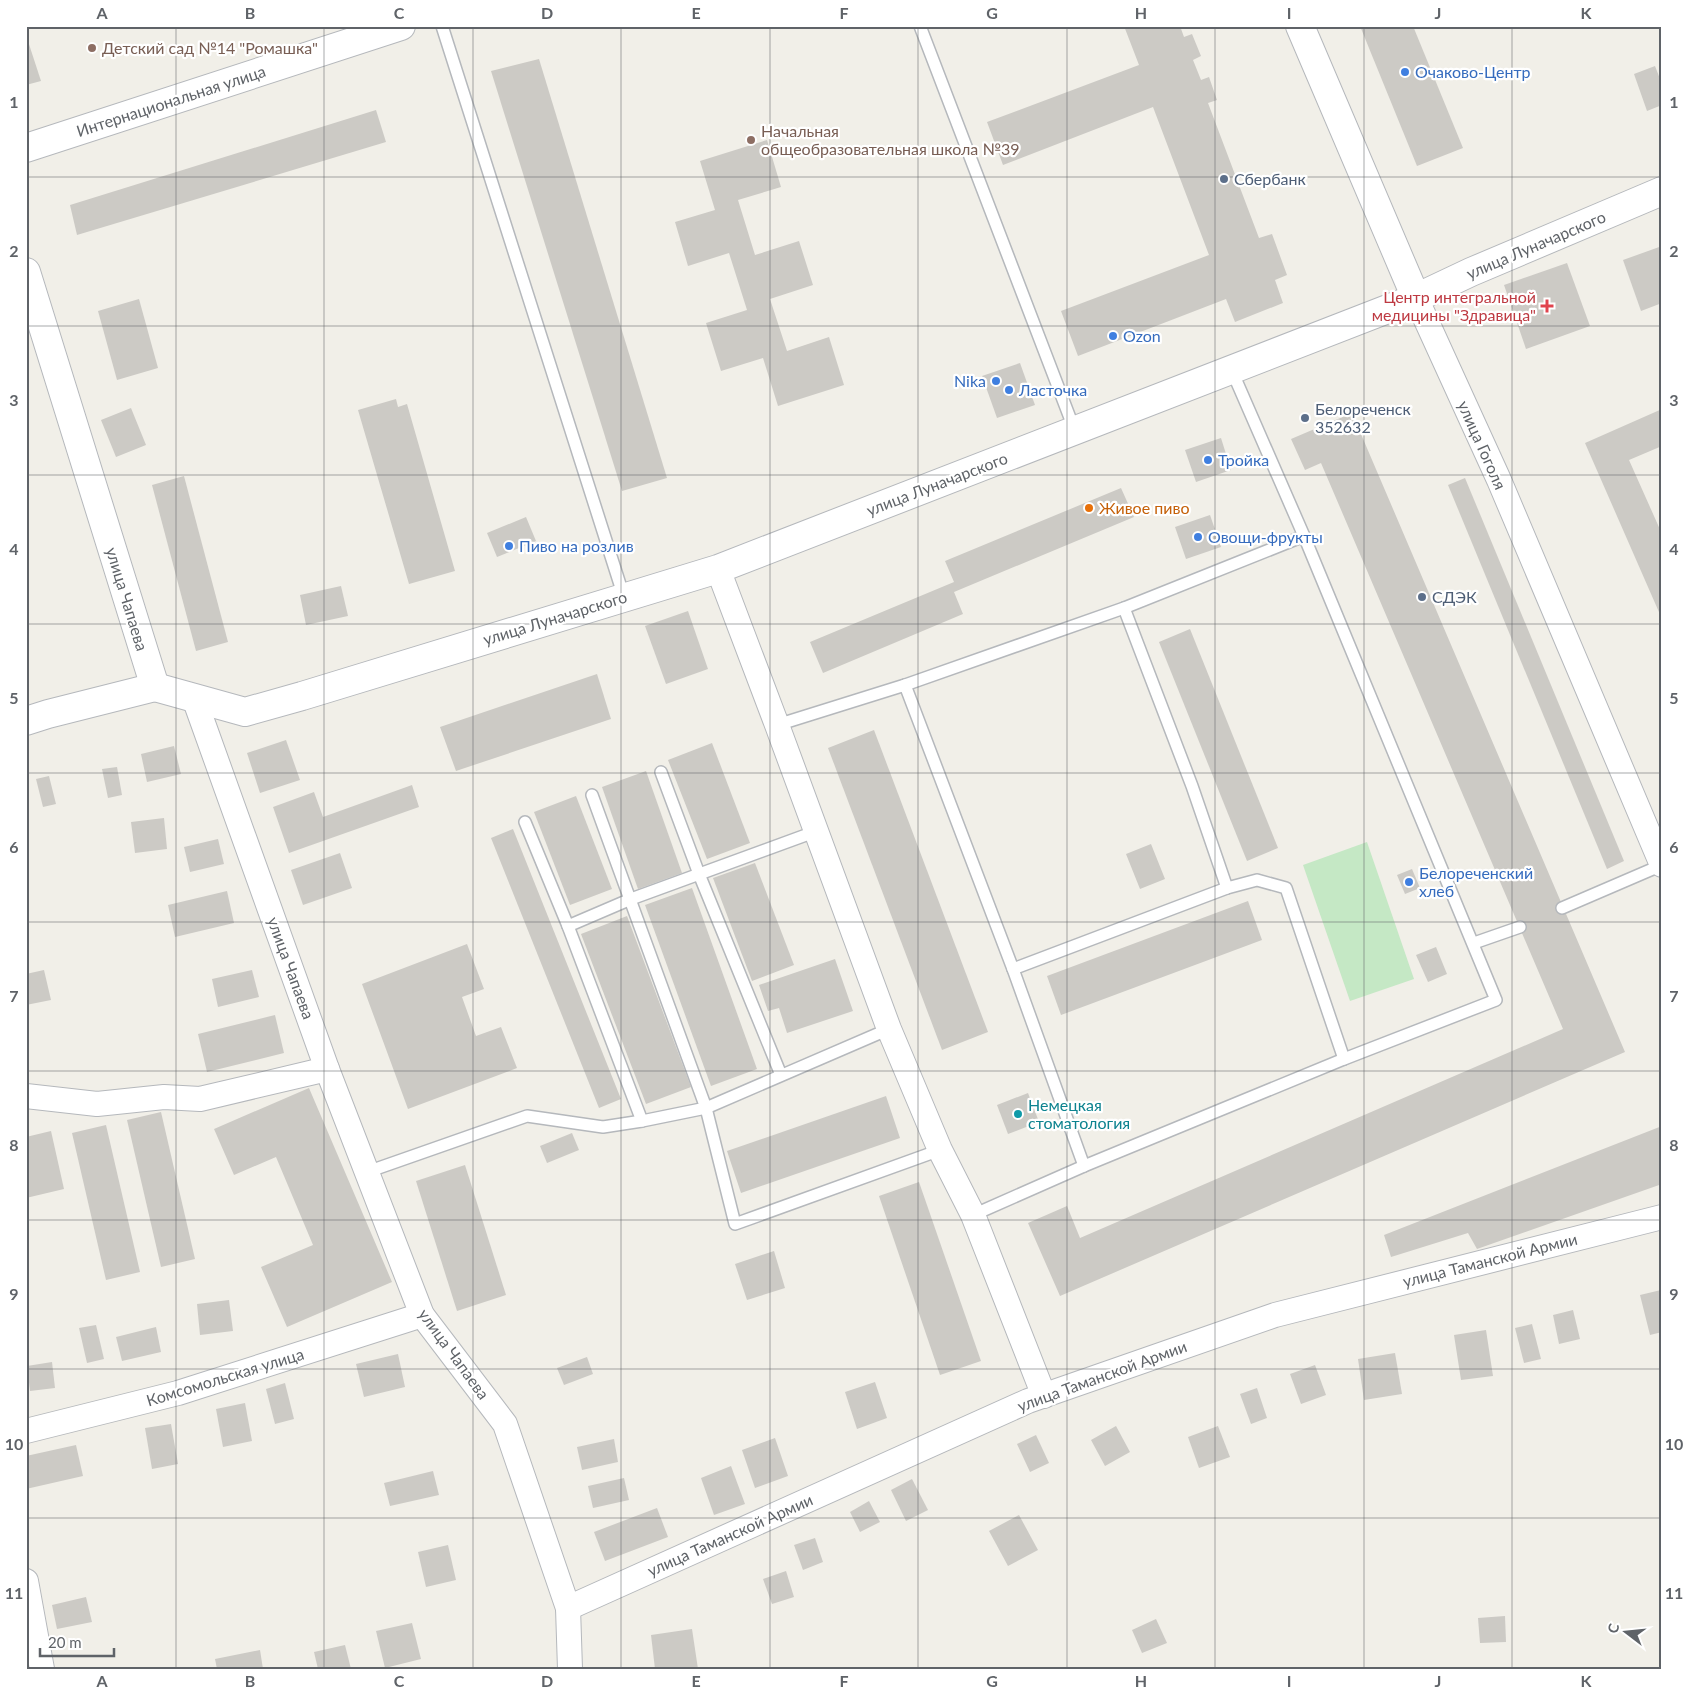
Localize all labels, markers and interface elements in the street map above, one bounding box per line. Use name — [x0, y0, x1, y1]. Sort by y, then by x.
text: A — [95, 3, 108, 22]
text: B — [245, 3, 255, 22]
text: C — [394, 3, 405, 22]
text: D — [541, 3, 553, 22]
text: E — [691, 3, 701, 22]
text: F — [839, 3, 849, 22]
text: G — [986, 3, 998, 22]
text: H — [1135, 3, 1147, 22]
text: I — [1287, 3, 1291, 22]
text: J — [1435, 3, 1441, 22]
text: K — [1581, 3, 1593, 22]
place label: Детский сад №14 "Ромашка" — [102, 38, 318, 57]
marker: Детский сад №14 "Ромашка" — [86, 42, 98, 54]
street label: Интернациональная улица — [74, 61, 268, 140]
place label: Очаково-Центр — [1415, 62, 1531, 81]
marker: Очаково-Центр — [1399, 66, 1411, 78]
text: 1 — [9, 92, 19, 111]
text: 1 — [1669, 92, 1679, 111]
place label: Начальная общеобразовательная школа №39 — [761, 121, 1020, 158]
marker: Начальная общеобразовательная школа №39 — [745, 134, 757, 146]
place label: Сбербанк — [1234, 169, 1306, 188]
marker: Сбербанк — [1218, 173, 1230, 185]
street label: улица Луначарского — [1463, 207, 1608, 283]
text: 2 — [9, 241, 19, 260]
text: 2 — [1669, 241, 1679, 260]
place label: Центр интегральной медицины "Здравица" — [1372, 287, 1536, 324]
marker: Центр интегральной медицины "Здравица" — [1540, 299, 1554, 313]
place label: Ozon — [1123, 326, 1161, 345]
marker: Ozon — [1107, 330, 1119, 342]
place label: Nika — [954, 371, 986, 390]
marker: Nika — [990, 375, 1002, 387]
place label: Ласточка — [1018, 380, 1087, 399]
marker: Ласточка — [1003, 384, 1015, 396]
text: 3 — [9, 390, 19, 409]
text: 3 — [1669, 390, 1679, 409]
street label: улица Гоголя — [1454, 398, 1510, 492]
place label: Белореченск 352632 — [1315, 399, 1412, 436]
marker: Белореченск 352632 — [1299, 412, 1311, 424]
street label: улица Луначарского — [864, 448, 1010, 519]
place label: Тройка — [1218, 450, 1269, 469]
marker: Тройка — [1202, 454, 1214, 466]
place label: Живое пиво — [1099, 498, 1189, 517]
marker: Живое пиво — [1083, 502, 1095, 514]
place label: Овощи-фрукты — [1208, 527, 1323, 546]
marker: Овощи-фрукты — [1192, 531, 1204, 543]
place label: Пиво на розлив — [519, 536, 634, 555]
text: 4 — [9, 539, 19, 558]
text: 4 — [1669, 539, 1679, 558]
marker: Пиво на розлив — [503, 540, 515, 552]
street label: улица Чапаева — [103, 545, 152, 653]
street label: улица Луначарского — [481, 587, 629, 648]
place label: СДЭК — [1432, 587, 1477, 606]
marker: СДЭК — [1416, 591, 1428, 603]
text: 5 — [9, 688, 19, 707]
text: 5 — [1669, 688, 1679, 707]
text: 6 — [9, 837, 19, 856]
text: 6 — [1669, 837, 1679, 856]
place label: Белореченский хлеб — [1419, 863, 1533, 900]
marker: Белореченский хлеб — [1403, 876, 1415, 888]
street label: улица Чапаева — [264, 914, 319, 1022]
text: 7 — [9, 986, 19, 1005]
text: 7 — [1669, 986, 1679, 1005]
place label: Немецкая стоматология — [1028, 1095, 1130, 1132]
marker: Немецкая стоматология — [1012, 1108, 1024, 1120]
text: 8 — [9, 1135, 19, 1154]
text: 8 — [1669, 1135, 1679, 1154]
street label: улица Таманской Армии — [1401, 1229, 1579, 1290]
text: 9 — [9, 1284, 19, 1303]
text: 9 — [1669, 1284, 1679, 1303]
street label: улица Чапаева — [415, 1305, 494, 1403]
street label: улица Таманской Армии — [1014, 1336, 1189, 1415]
street label: Комсомольская улица — [144, 1343, 306, 1410]
text: 10 — [5, 1434, 23, 1453]
text: 10 — [1665, 1434, 1683, 1453]
street label: улица Таманской Армии — [644, 1489, 815, 1580]
text: 11 — [5, 1583, 23, 1602]
text: 11 — [1665, 1583, 1683, 1602]
north arrow — [1600, 1608, 1650, 1658]
text: С — [1604, 1621, 1623, 1635]
scale bar — [40, 1625, 114, 1657]
text: 20 m — [48, 1633, 82, 1651]
text: A — [95, 1671, 108, 1690]
text: B — [245, 1671, 255, 1690]
text: C — [394, 1671, 405, 1690]
text: D — [541, 1671, 553, 1690]
text: E — [691, 1671, 701, 1690]
text: F — [839, 1671, 849, 1690]
text: G — [986, 1671, 998, 1690]
text: H — [1135, 1671, 1147, 1690]
text: I — [1287, 1671, 1291, 1690]
text: J — [1435, 1671, 1441, 1690]
text: K — [1581, 1671, 1593, 1690]

